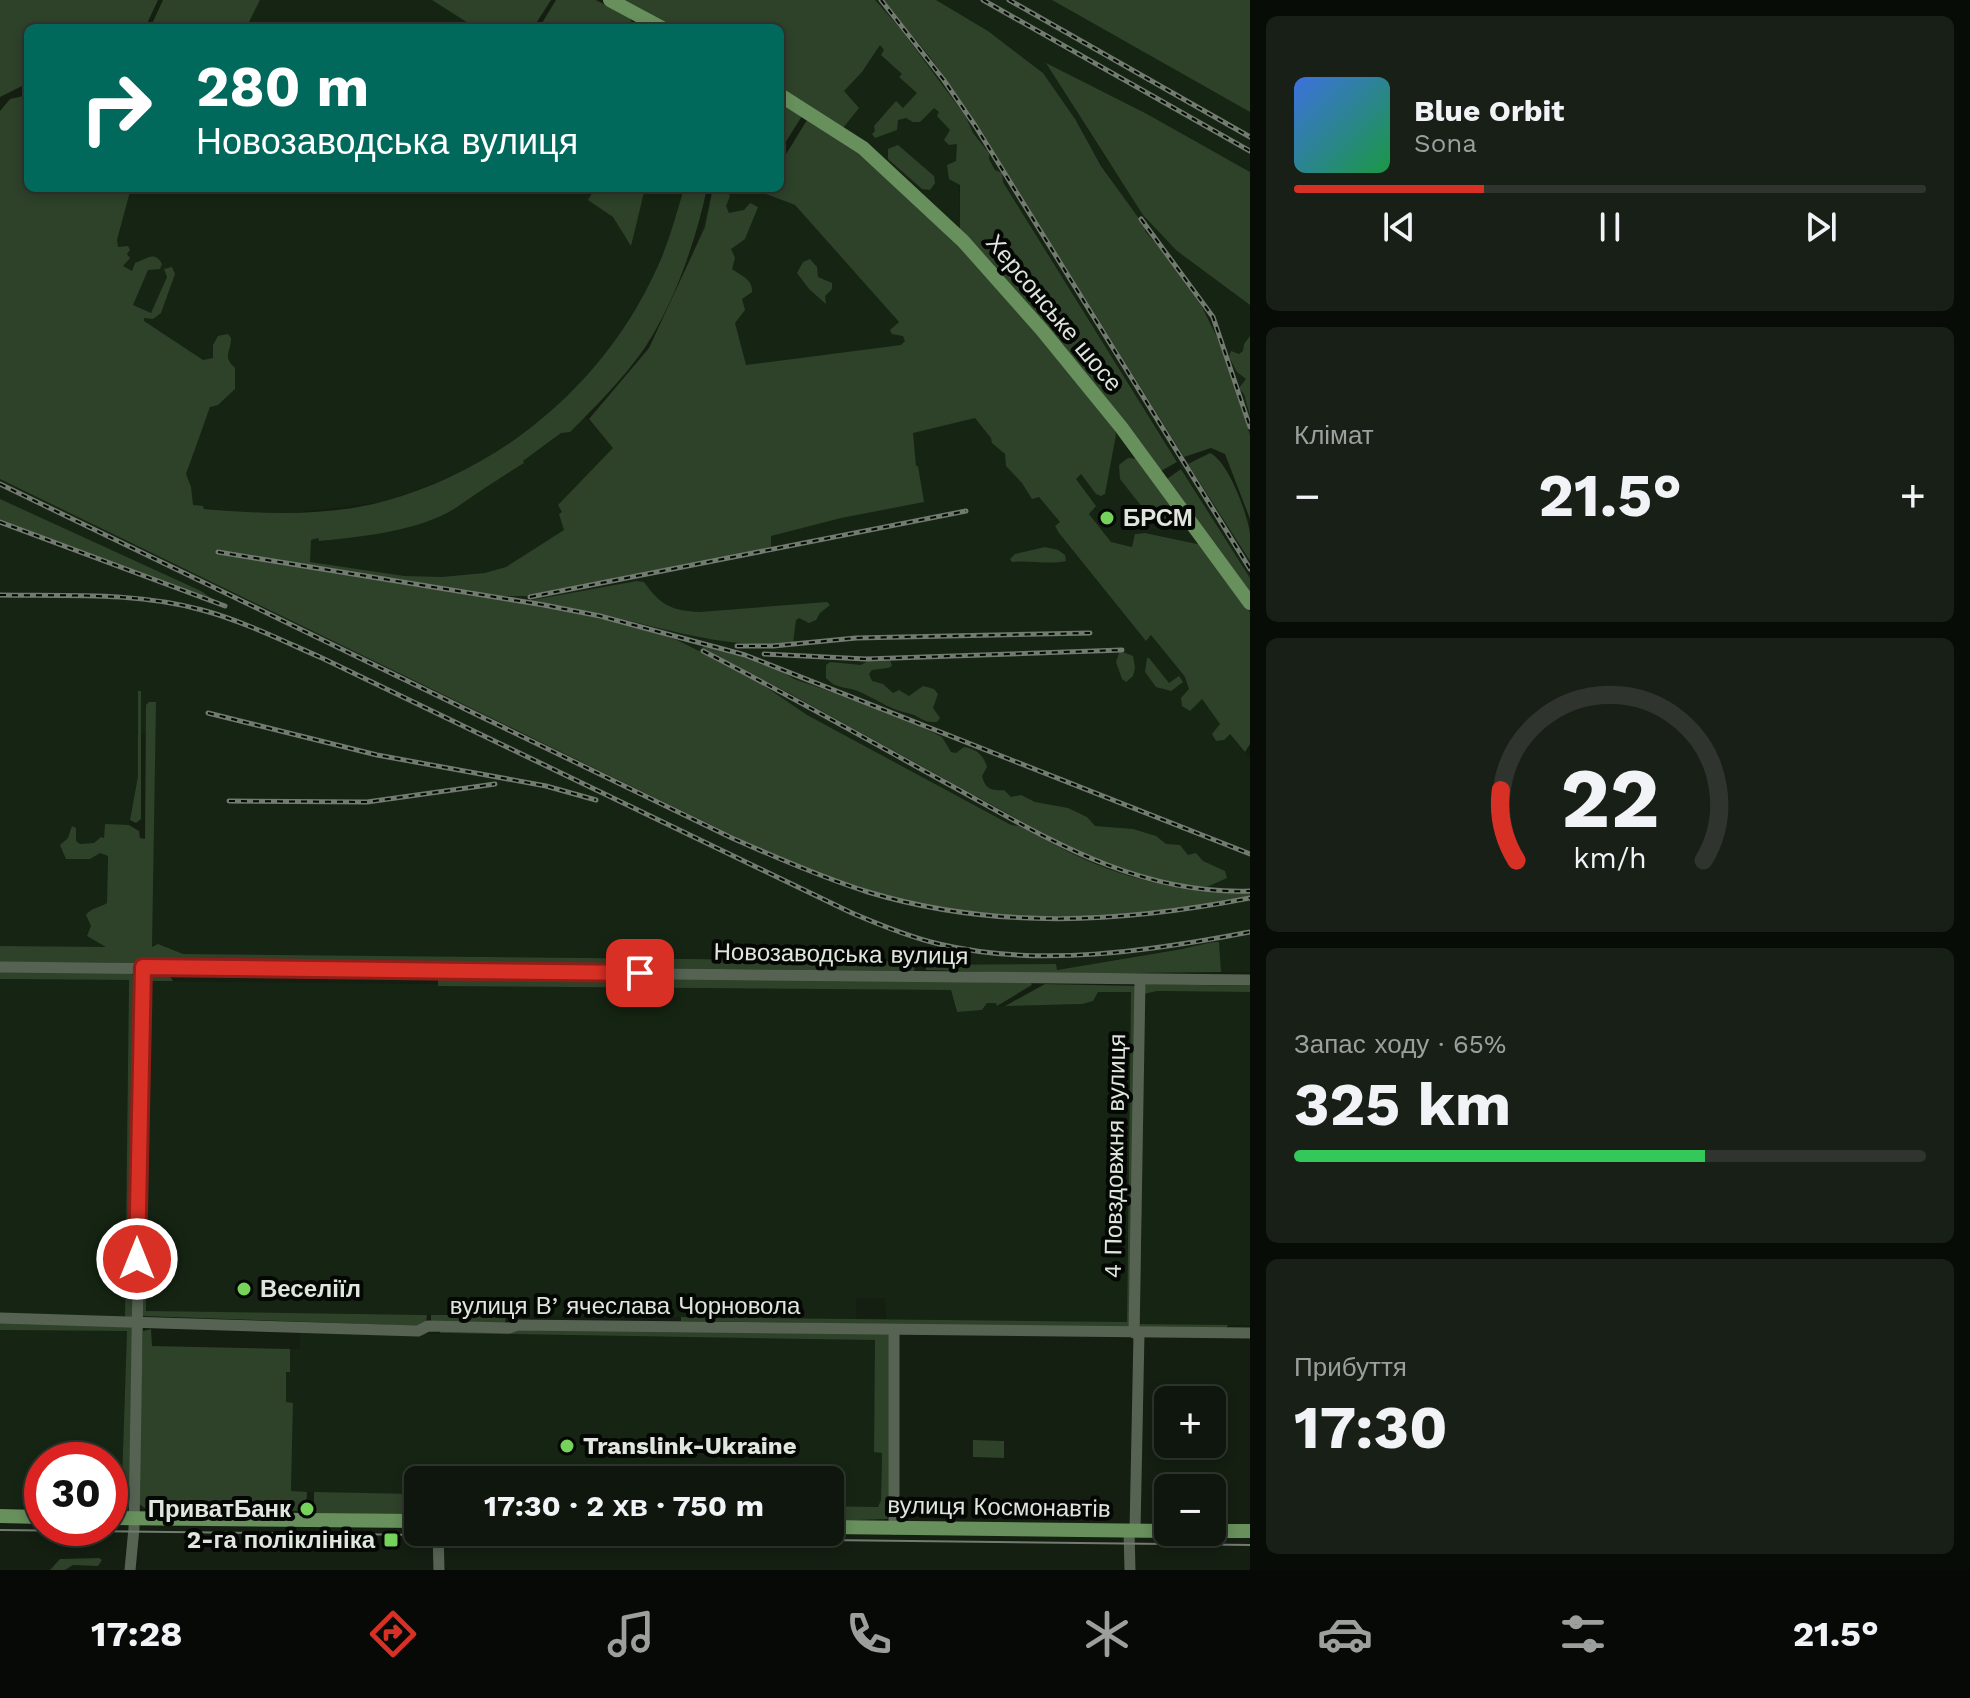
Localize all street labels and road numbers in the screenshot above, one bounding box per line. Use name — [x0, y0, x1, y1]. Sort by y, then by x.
street label: Херсонське шосе — [980, 229, 1128, 397]
street label: Новозаводська вулиця — [713, 938, 969, 970]
street label: 4 Повздовжня вулиця — [1099, 1033, 1131, 1279]
street label: вулиця Вʼячеслава Чорновола — [450, 1292, 801, 1320]
street label: вулиця Космонавтів — [887, 1491, 1111, 1523]

